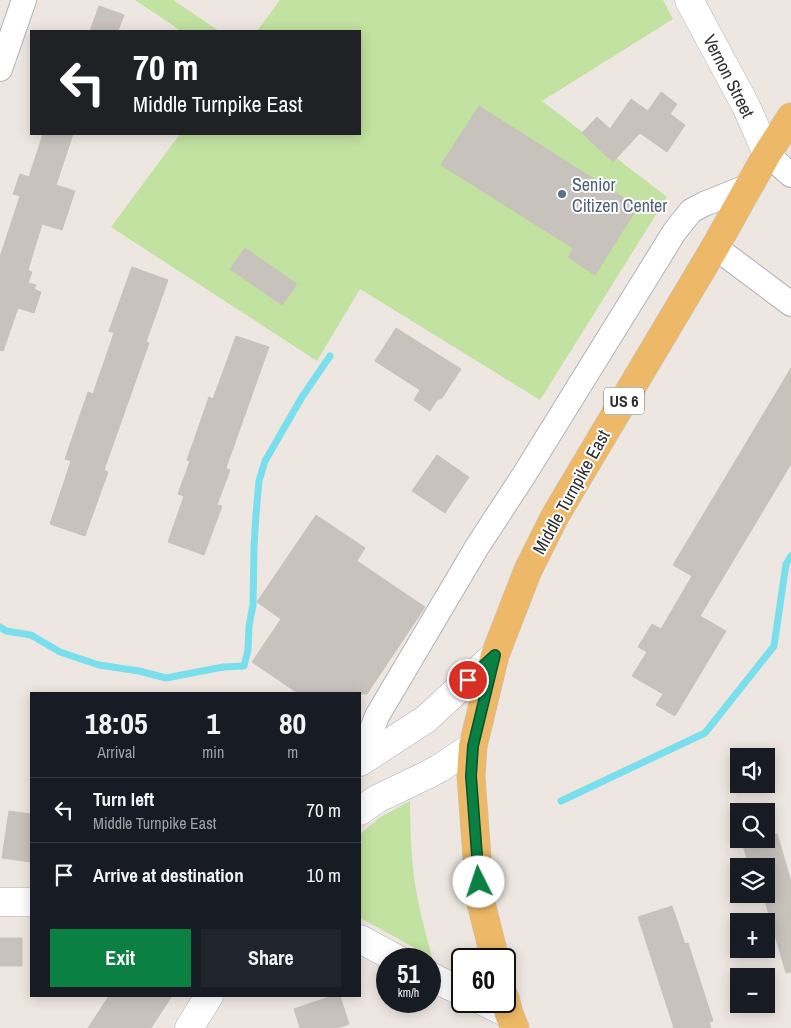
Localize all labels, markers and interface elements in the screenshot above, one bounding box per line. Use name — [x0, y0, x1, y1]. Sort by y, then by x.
street label: Vernon Street — [697, 30, 761, 122]
text: 70 m — [133, 44, 198, 91]
icon: left — [50, 50, 115, 115]
text: Middle Turnpike East — [133, 89, 303, 119]
place label: Senior Citizen Center — [572, 172, 667, 218]
marker: Senior Citizen Center — [556, 188, 568, 200]
road number: US 6 — [604, 388, 644, 414]
street label: Middle Turnpike East — [526, 425, 616, 559]
pin — [447, 659, 489, 701]
icon: arrive — [454, 666, 482, 694]
text: 18:05 — [85, 703, 148, 743]
text: 1 — [206, 703, 220, 743]
text: 80 — [279, 703, 306, 743]
text: Arrival — [97, 741, 135, 763]
text: min — [202, 741, 224, 763]
text: m — [287, 741, 298, 763]
map controls — [730, 748, 775, 1013]
button: sound — [730, 748, 775, 793]
text: Turn left — [93, 786, 154, 812]
icon: left — [50, 796, 78, 824]
text: 70 m — [306, 797, 341, 823]
button: search — [730, 803, 775, 848]
text: Middle Turnpike East — [93, 812, 216, 834]
position arrow — [452, 855, 504, 907]
button: layers — [730, 858, 775, 903]
icon: arrive — [50, 861, 78, 889]
text: Arrive at destination — [93, 862, 244, 888]
text: 10 m — [306, 862, 341, 888]
button: + — [730, 913, 775, 958]
button: Exit — [50, 929, 191, 987]
button: Share — [201, 929, 341, 987]
speed limit sign: 60 — [451, 948, 516, 1013]
text: 51 — [397, 957, 420, 991]
button: − — [730, 968, 775, 1013]
text: km/h — [398, 985, 419, 1001]

